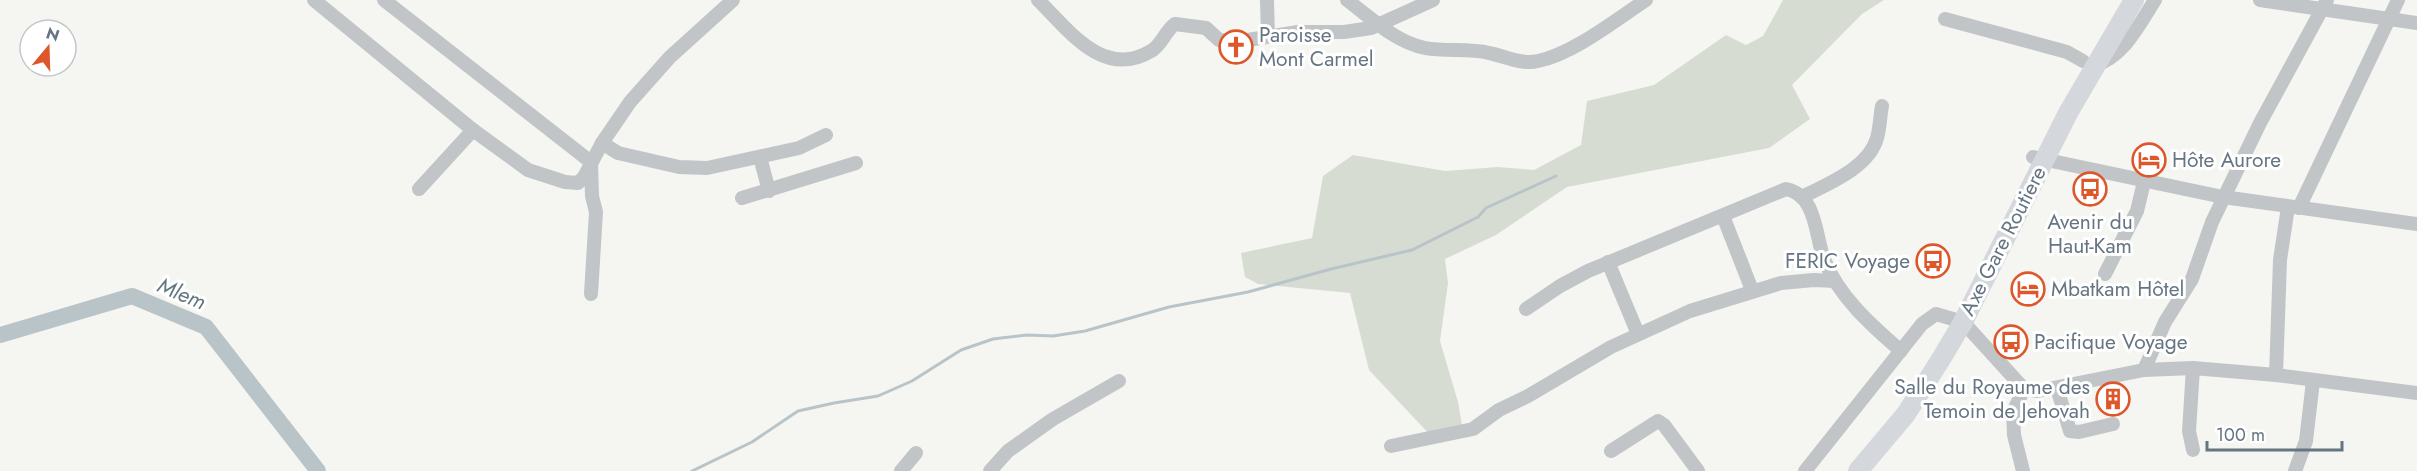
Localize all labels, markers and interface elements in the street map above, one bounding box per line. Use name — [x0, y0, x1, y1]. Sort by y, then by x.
north arrow — [18, 18, 78, 78]
place label: Paroisse Mont Carmel — [1259, 20, 1374, 74]
text: N — [43, 21, 62, 47]
church icon: Paroisse Mont Carmel — [1218, 29, 1254, 65]
hotel icon: Hôte Aurore — [2131, 142, 2167, 178]
place label: Hôte Aurore — [2172, 145, 2281, 175]
street label: Axe Gare Routiere — [1952, 161, 2054, 321]
bus stop icon: Avenir du Haut-Kam — [2072, 171, 2108, 207]
place label: Avenir du Haut-Kam — [2047, 207, 2133, 261]
bus stop icon: FERIC Voyage — [1915, 243, 1951, 279]
place label: FERIC Voyage — [1785, 246, 1910, 276]
water label: Mlem — [153, 269, 211, 317]
hotel icon: Mbatkam Hôtel — [2010, 271, 2046, 307]
place label: Mbatkam Hôtel — [2051, 274, 2184, 304]
bus stop icon: Pacifique Voyage — [1993, 324, 2029, 360]
place label: Pacifique Voyage — [2034, 327, 2188, 357]
place label: Salle du Royaume des Temoin de Jehovah — [1894, 372, 2090, 426]
building icon: Salle du Royaume des Temoin de Jehovah — [2095, 381, 2131, 417]
scale bar — [2207, 414, 2342, 452]
text: 100 m — [2216, 422, 2265, 448]

